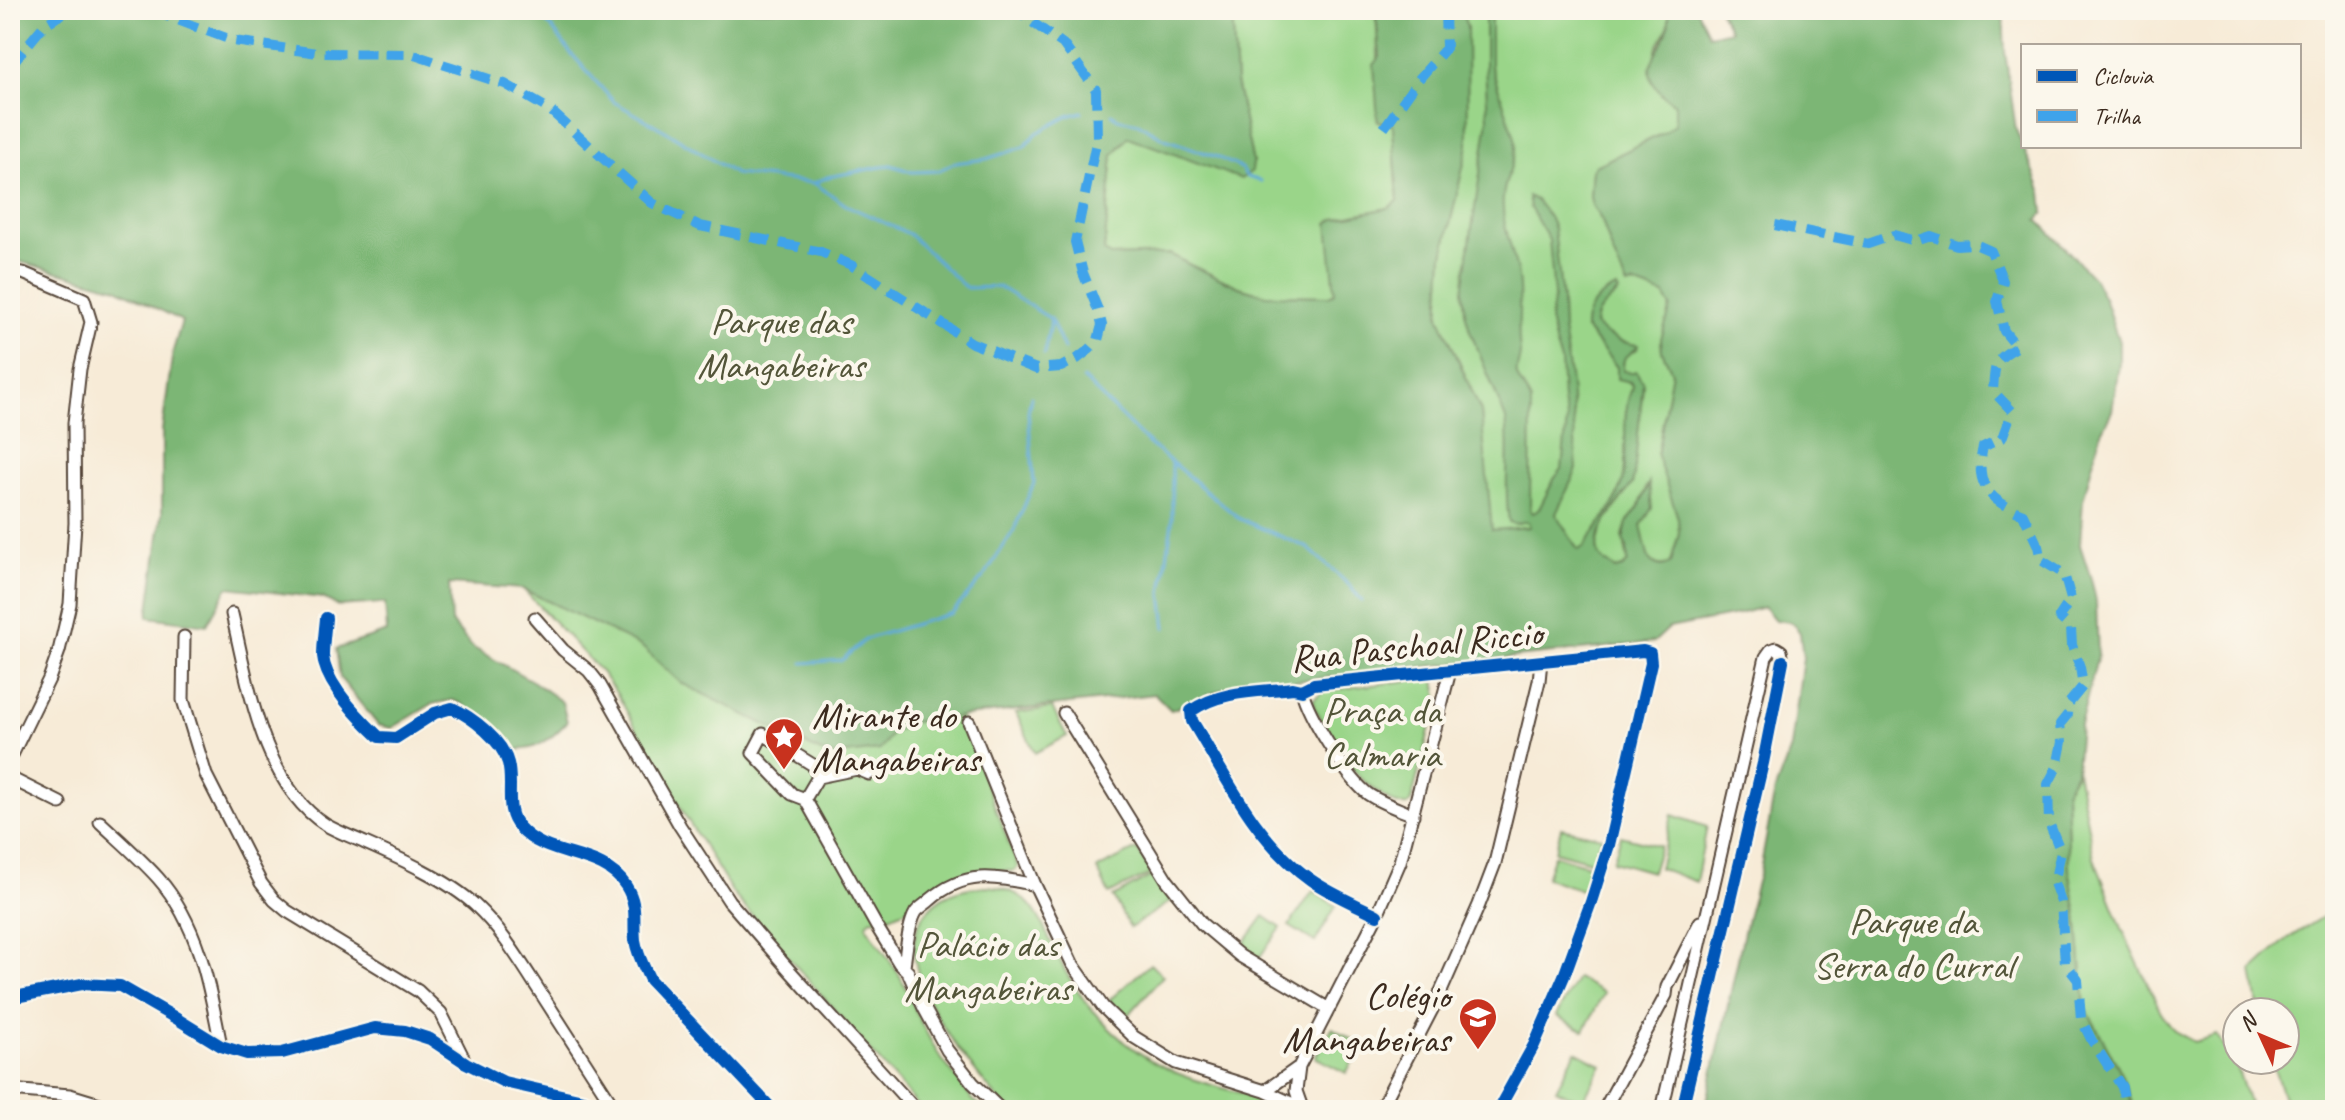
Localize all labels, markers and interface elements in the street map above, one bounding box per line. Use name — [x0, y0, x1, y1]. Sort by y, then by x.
legend — [2021, 44, 2301, 148]
text: Ciclovia — [2093, 61, 2154, 91]
text: Trilha — [2093, 101, 2141, 131]
park label: Parque das Mangabeiras — [697, 298, 868, 389]
street label: Rua Paschoal Riccio — [1288, 609, 1548, 682]
park label: Praça da Calmaria — [1323, 687, 1443, 778]
place label: Mirante do Mangabeiras — [812, 692, 983, 783]
place icon: Mirante do Mangabeiras — [763, 716, 805, 771]
park label: Parque da Serra do Curral — [1813, 898, 2020, 989]
park label: Palácio das Mangabeiras — [904, 921, 1075, 1012]
place label: Colégio Mangabeiras — [1282, 972, 1454, 1063]
school or university icon: Colégio Mangabeiras — [1457, 996, 1499, 1051]
north arrow — [2221, 996, 2301, 1076]
text: N — [2233, 1006, 2264, 1037]

